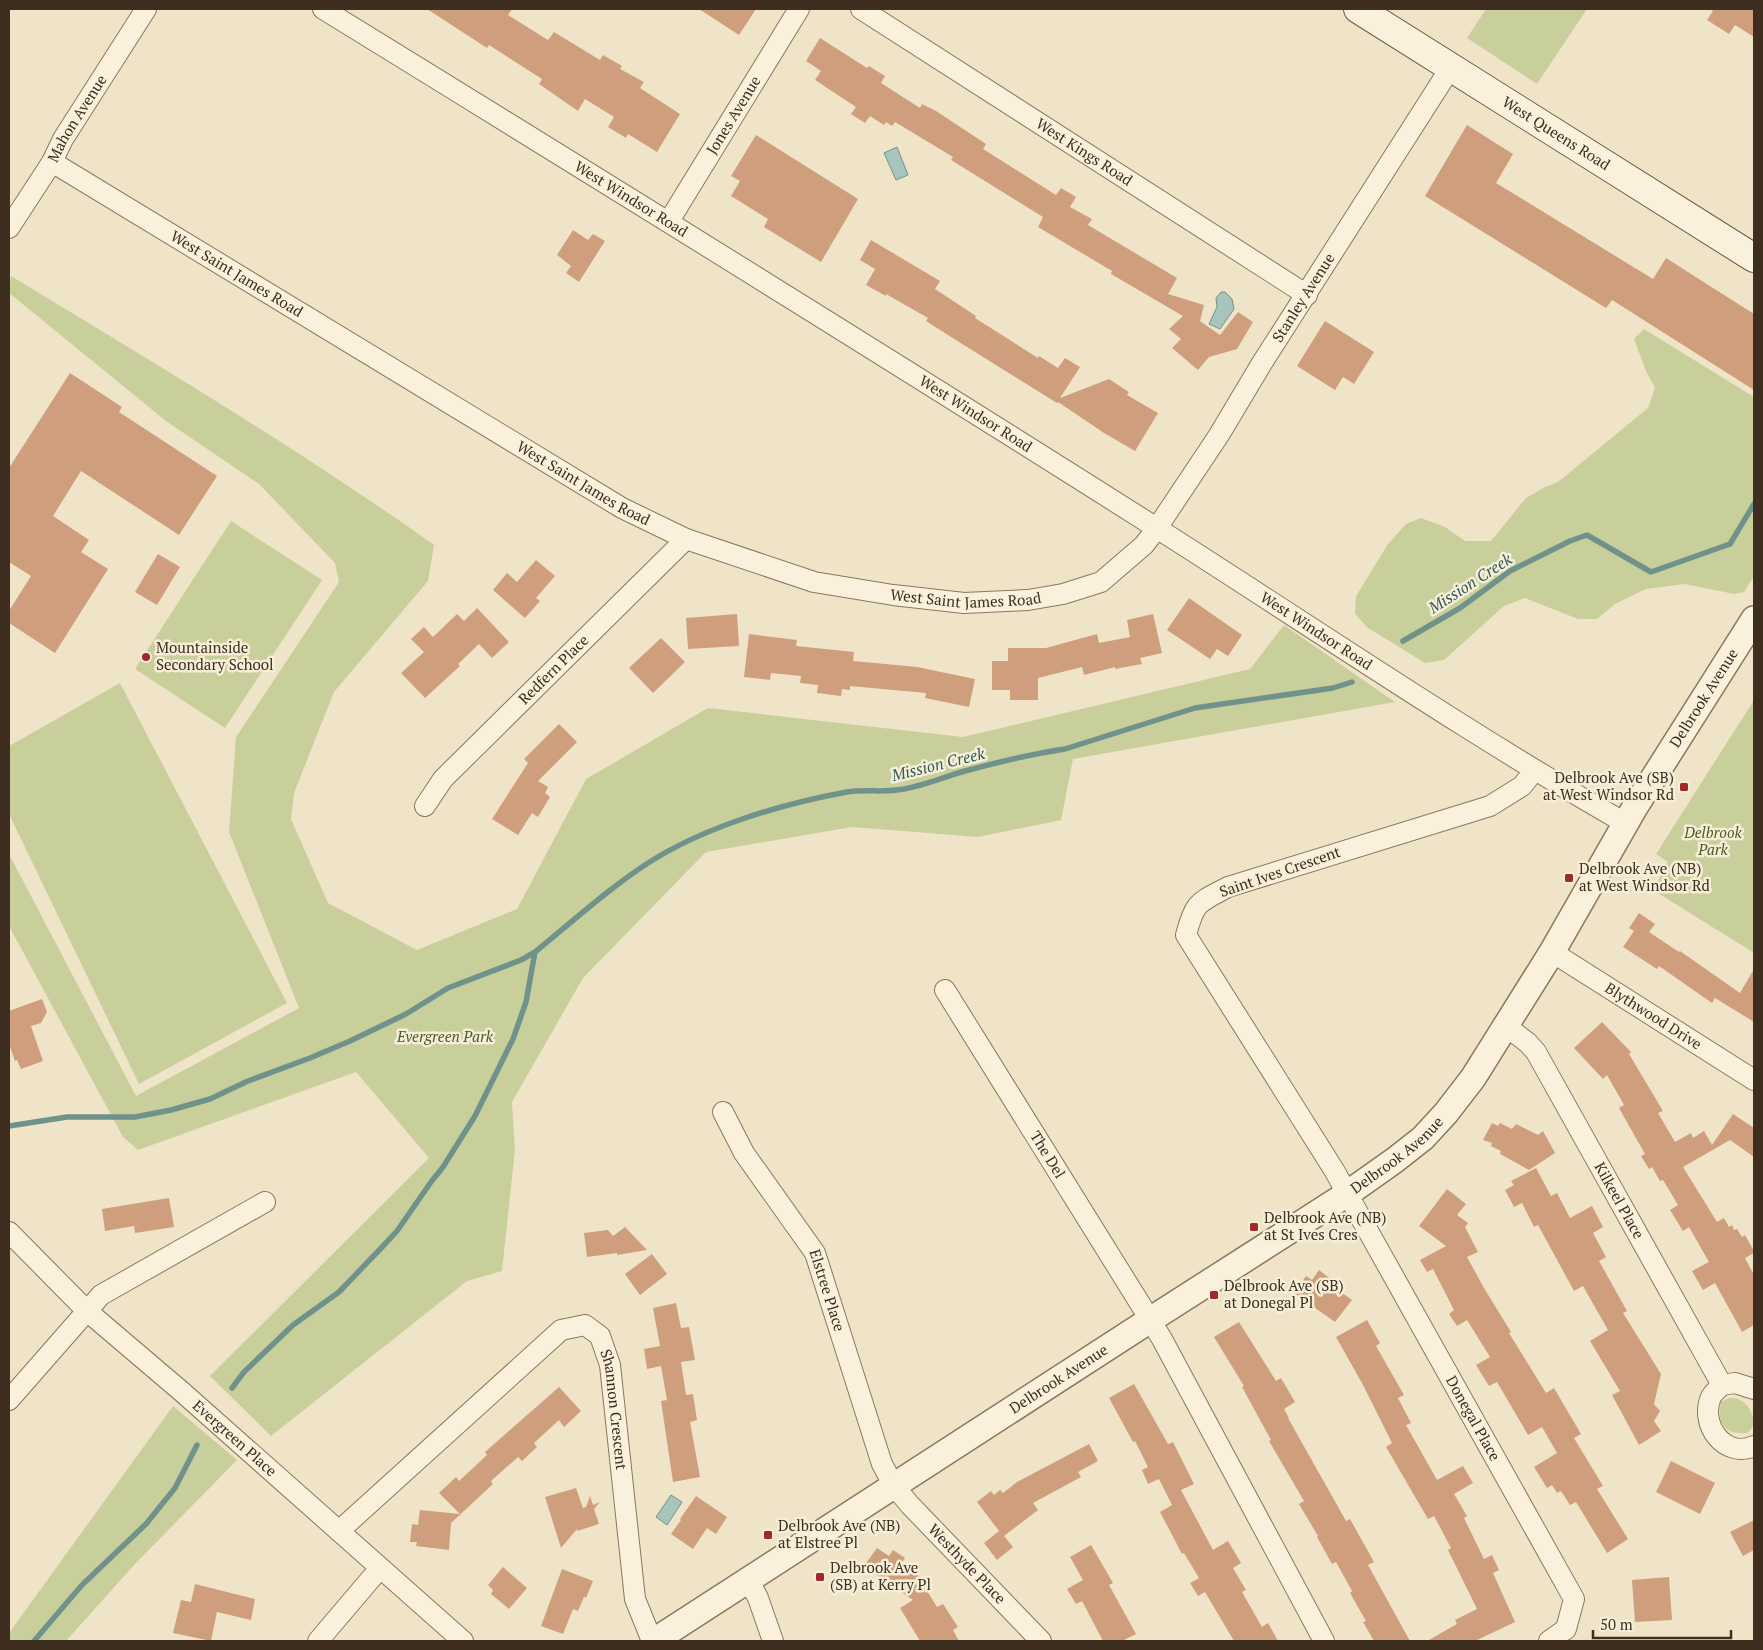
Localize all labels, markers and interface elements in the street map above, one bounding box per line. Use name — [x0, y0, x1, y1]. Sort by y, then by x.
street label: Mahon Avenue — [42, 70, 111, 165]
street label: Jones Avenue — [701, 72, 765, 158]
street label: West Queens Road — [1499, 91, 1614, 174]
street label: West Kings Road — [1032, 113, 1137, 190]
street label: West Windsor Road — [571, 156, 692, 241]
street label: West Saint James Road — [167, 225, 307, 321]
street label: Stanley Avenue — [1267, 249, 1339, 346]
street label: West Windsor Road — [916, 370, 1036, 456]
street label: West Saint James Road — [513, 436, 654, 529]
water label: Mission Creek — [1423, 548, 1516, 619]
street label: West Saint James Road — [889, 584, 1043, 612]
street label: West Windsor Road — [1257, 586, 1377, 674]
street label: Redfern Place — [513, 630, 592, 708]
place label: Mountainside Secondary School — [156, 637, 274, 674]
street label: Delbrook Avenue — [1664, 644, 1742, 751]
marker: Mountainside Secondary School — [140, 651, 152, 663]
water label: Mission Creek — [888, 742, 987, 786]
place label: Delbrook Ave (SB) at West Windsor Rd — [1543, 767, 1674, 804]
marker: Delbrook Ave (SB) at West Windsor Rd — [1678, 781, 1690, 793]
park label: Delbrook Park — [1683, 822, 1743, 859]
street label: Saint Ives Crescent — [1216, 841, 1343, 901]
place label: Delbrook Ave (NB) at West Windsor Rd — [1579, 858, 1710, 895]
marker: Delbrook Ave (NB) at West Windsor Rd — [1563, 872, 1575, 884]
street label: Blythwood Drive — [1602, 977, 1706, 1054]
park label: Evergreen Park — [396, 1026, 494, 1046]
street label: Delbrook Avenue — [1346, 1112, 1447, 1198]
street label: The Del — [1026, 1127, 1071, 1182]
street label: Kilkeel Place — [1590, 1158, 1649, 1242]
place label: Delbrook Ave (NB) at St Ives Cres — [1264, 1207, 1387, 1244]
marker: Delbrook Ave (NB) at St Ives Cres — [1248, 1221, 1260, 1233]
street label: Elstree Place — [805, 1247, 850, 1334]
place label: Delbrook Ave (SB) at Donegal Pl — [1224, 1275, 1344, 1312]
marker: Delbrook Ave (SB) at Donegal Pl — [1208, 1289, 1220, 1301]
street label: Delbrook Avenue — [1005, 1339, 1111, 1418]
street label: Shannon Crescent — [596, 1346, 632, 1471]
street label: Donegal Place — [1442, 1372, 1506, 1464]
street label: Evergreen Place — [189, 1395, 282, 1480]
place label: Delbrook Ave (NB) at Elstree Pl — [778, 1515, 901, 1552]
street label: Westhyde Place — [924, 1519, 1011, 1608]
marker: Delbrook Ave (NB) at Elstree Pl — [762, 1529, 774, 1541]
place label: Delbrook Ave (SB) at Kerry Pl — [830, 1557, 931, 1594]
marker: Delbrook Ave (SB) at Kerry Pl — [814, 1571, 826, 1583]
scale bar — [1593, 1608, 1730, 1640]
text: 50 m — [1600, 1614, 1633, 1634]

